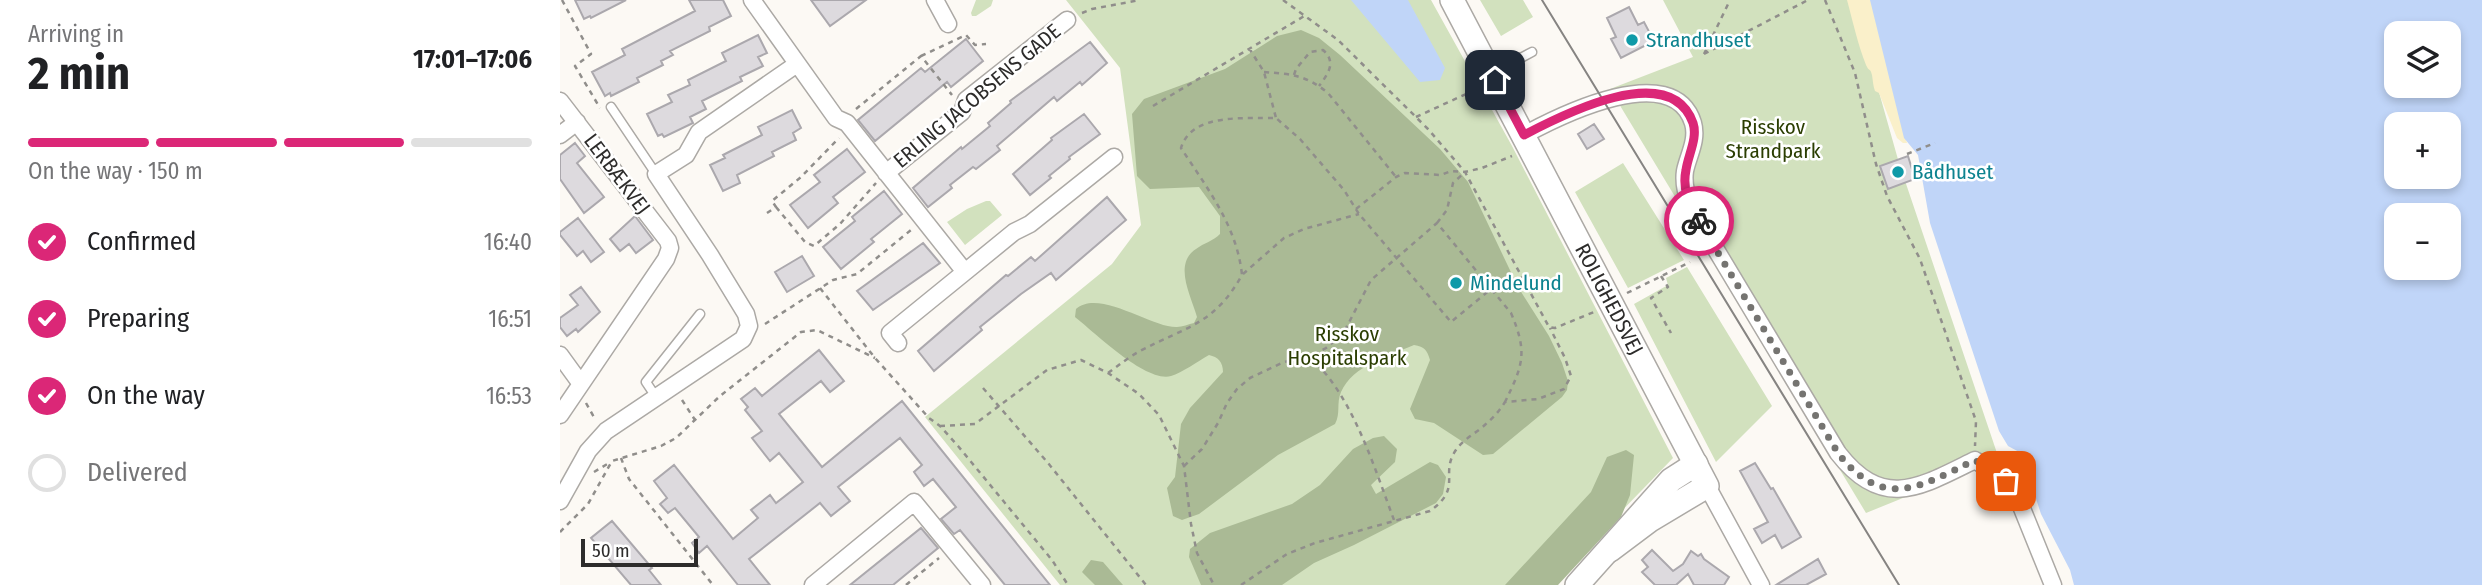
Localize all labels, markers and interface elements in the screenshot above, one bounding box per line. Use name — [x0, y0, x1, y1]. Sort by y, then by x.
street label: ERLING JACOBSENS GADE — [888, 18, 1066, 174]
text: Arriving in — [28, 20, 124, 48]
map controls — [2384, 21, 2461, 280]
button: layers — [2384, 21, 2461, 98]
place label: Strandhuset — [1646, 27, 1751, 53]
marker: Strandhuset — [1624, 32, 1640, 48]
text: 17:01–17:06 — [413, 44, 532, 75]
text: 2 min — [28, 46, 130, 101]
pin — [1465, 50, 1525, 110]
icon: home — [1476, 61, 1514, 99]
button: + — [2384, 112, 2461, 189]
park label: Risskov Strandpark — [1726, 114, 1821, 164]
street label: LERBÆKVEJ — [578, 128, 656, 220]
text: On the way · 150 m — [28, 157, 203, 185]
place label: Bådhuset — [1912, 159, 1993, 185]
marker: Bådhuset — [1890, 164, 1906, 180]
courier — [1664, 186, 1734, 256]
icon: bike — [1680, 202, 1718, 240]
button: − — [2384, 203, 2461, 280]
icon: check — [28, 223, 66, 261]
text: Confirmed — [87, 226, 197, 257]
text: 16:40 — [484, 228, 532, 256]
street label: ROLIGHEDSVEJ — [1569, 239, 1649, 359]
place label: Mindelund — [1470, 270, 1562, 296]
marker: Mindelund — [1448, 275, 1464, 291]
icon: check — [28, 300, 66, 338]
text: Preparing — [87, 303, 189, 334]
text: 16:51 — [488, 305, 532, 333]
park label: Risskov Hospitalspark — [1288, 321, 1407, 371]
icon: check — [28, 377, 66, 415]
text: On the way — [87, 380, 205, 411]
text: 16:53 — [486, 382, 532, 410]
pin — [1976, 451, 2036, 511]
text: Delivered — [87, 457, 188, 488]
icon: bag — [1987, 462, 2025, 500]
scale bar — [581, 536, 698, 568]
text: 50 m — [592, 539, 630, 562]

